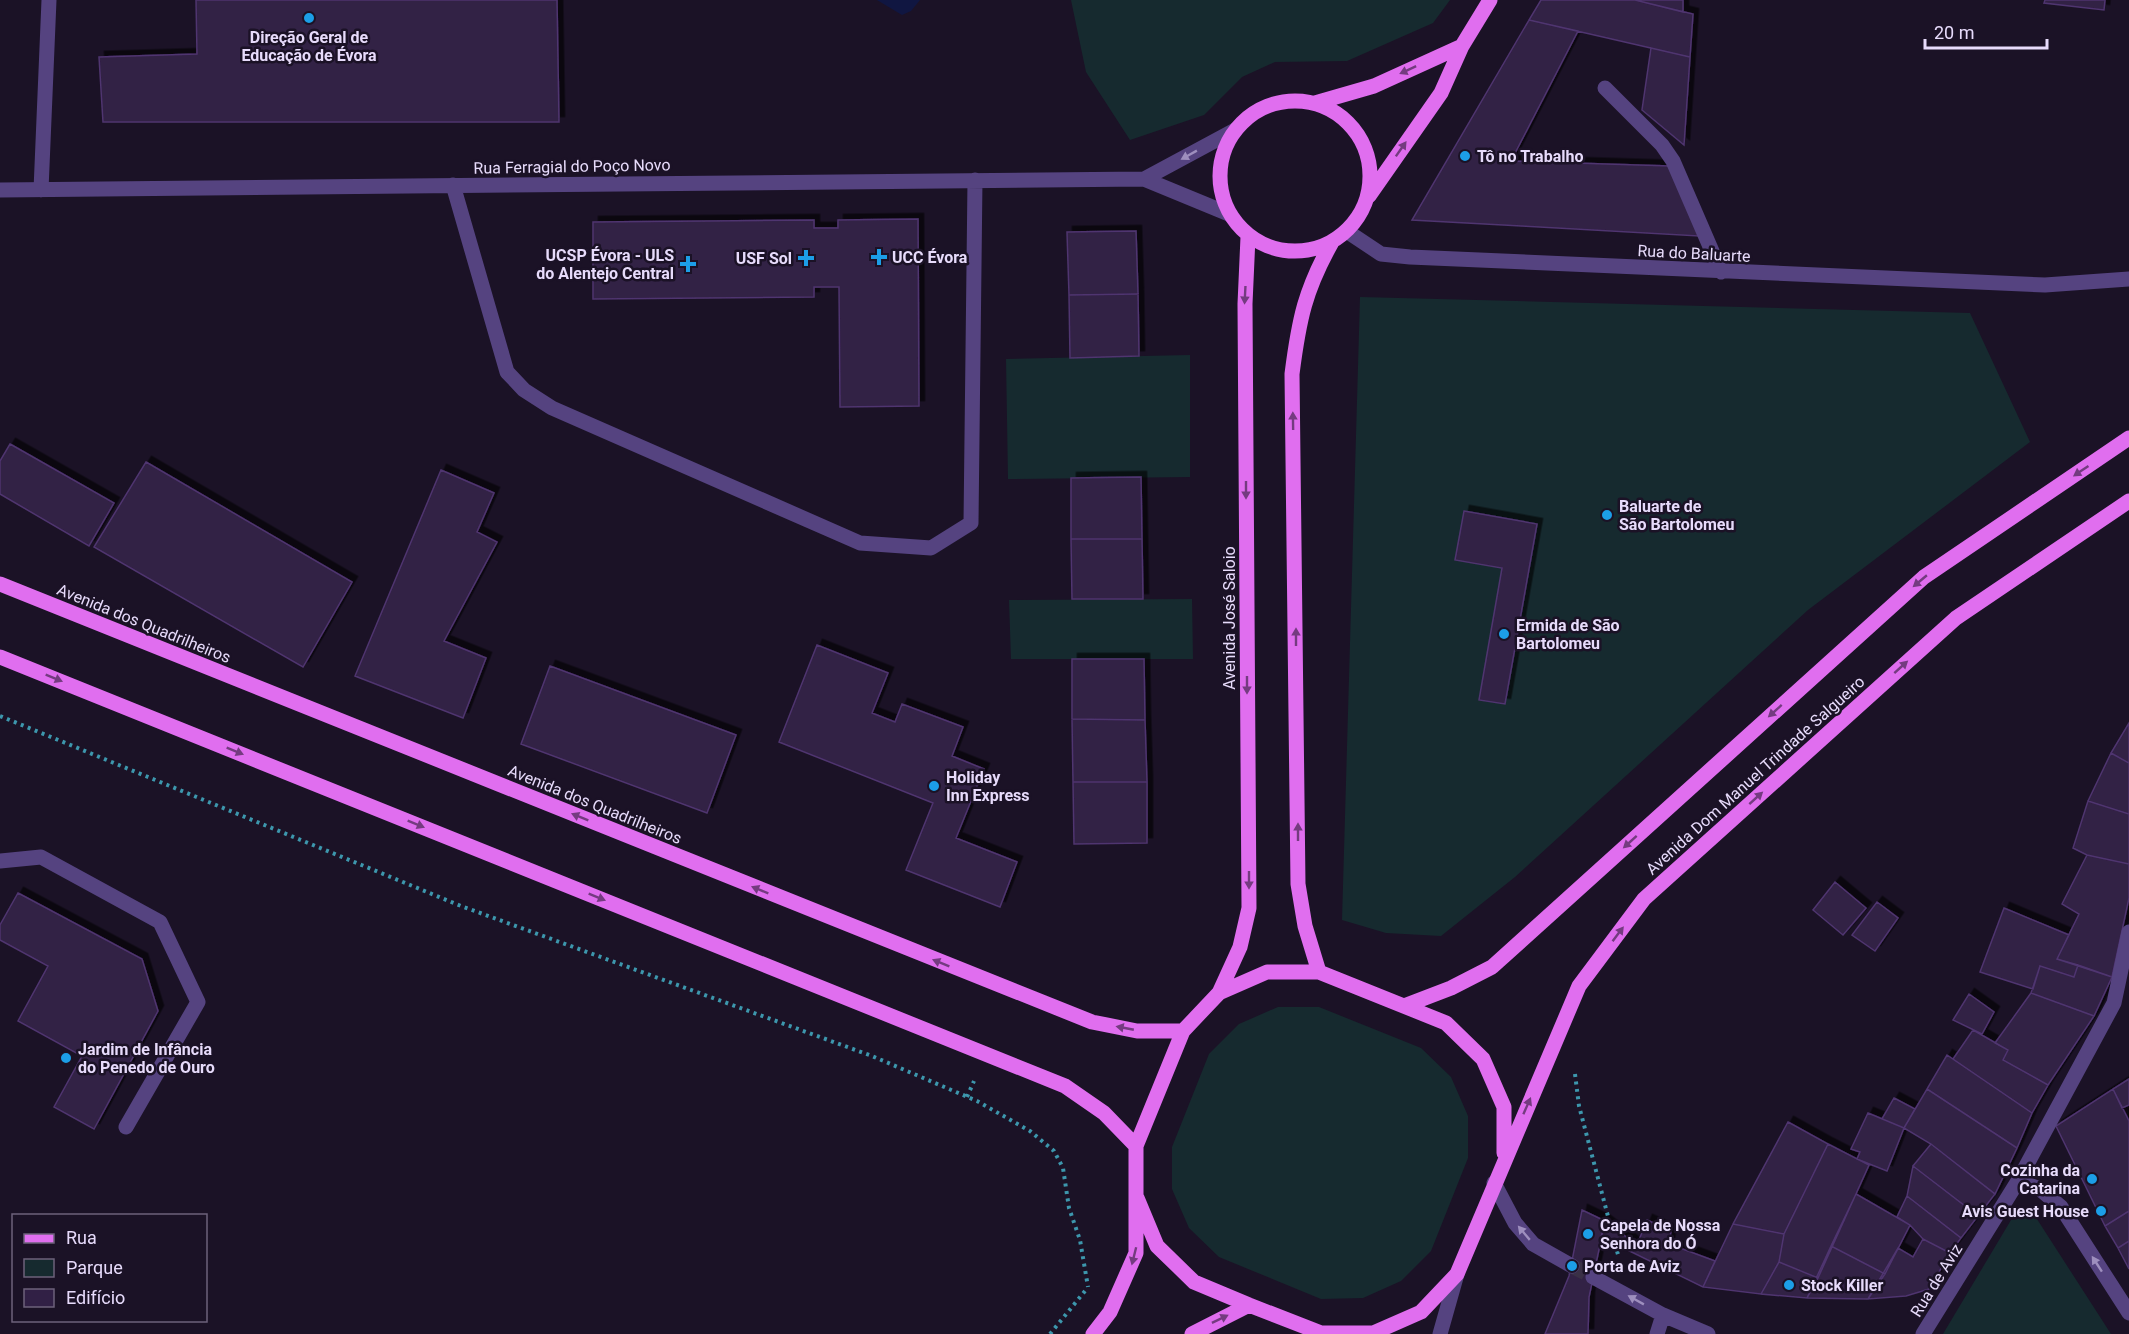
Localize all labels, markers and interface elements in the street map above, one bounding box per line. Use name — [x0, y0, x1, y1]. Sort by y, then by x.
marker: Direção Geral de Educação de Évora — [302, 11, 316, 25]
scale bar — [1925, 12, 2046, 50]
text: 20 m — [1934, 22, 1974, 43]
place label: Direção Geral de Educação de Évora — [241, 28, 377, 65]
one-way arrow — [1400, 65, 1417, 74]
one-way arrow — [1395, 141, 1407, 156]
place label: Tô no Trabalho — [1477, 147, 1583, 166]
marker: Tô no Trabalho — [1458, 149, 1472, 163]
one-way arrow — [1180, 150, 1197, 160]
street label: Rua Ferragial do Poço Novo — [473, 155, 671, 178]
street label: Rua do Baluarte — [1637, 241, 1751, 266]
place label: UCSP Évora - ULS do Alentejo Central — [536, 246, 674, 283]
marker: UCC Évora — [870, 248, 888, 266]
place label: UCC Évora — [892, 248, 968, 267]
place label: USF Sol — [736, 249, 792, 268]
marker: USF Sol — [797, 249, 815, 267]
marker: UCSP Évora - ULS do Alentejo Central — [679, 255, 697, 273]
one-way arrow — [1241, 286, 1250, 305]
one-way arrow — [1288, 412, 1298, 431]
one-way arrow — [2073, 465, 2089, 477]
one-way arrow — [1241, 481, 1251, 500]
place label: Baluarte de São Bartolomeu — [1619, 497, 1734, 534]
marker: Baluarte de São Bartolomeu — [1600, 508, 1614, 522]
street label: Avenida José Saloio — [1220, 546, 1239, 690]
one-way arrow — [1913, 574, 1928, 587]
street label: Avenida dos Quadrilheiros — [54, 580, 233, 667]
place label: Ermida de São Bartolomeu — [1516, 616, 1620, 653]
marker: Ermida de São Bartolomeu — [1497, 627, 1511, 641]
one-way arrow — [1291, 628, 1301, 647]
one-way arrow — [1893, 661, 1908, 674]
street label: Avenida Dom Manuel Trindade Salgueiro — [1642, 672, 1869, 879]
one-way arrow — [46, 674, 64, 684]
one-way arrow — [1242, 676, 1252, 695]
one-way arrow — [1767, 704, 1782, 718]
one-way arrow — [226, 747, 244, 757]
street label: Avenida dos Quadrilheiros — [505, 761, 684, 848]
place label: Holiday Inn Express — [946, 768, 1030, 805]
marker: Holiday Inn Express — [927, 779, 941, 793]
one-way arrow — [1748, 792, 1763, 805]
one-way arrow — [570, 812, 588, 822]
one-way arrow — [407, 820, 425, 830]
one-way arrow — [1293, 823, 1303, 842]
one-way arrow — [1622, 835, 1637, 849]
one-way arrow — [1244, 871, 1254, 890]
one-way arrow — [751, 885, 769, 895]
one-way arrow — [588, 893, 606, 903]
one-way arrow — [1612, 927, 1624, 943]
one-way arrow — [932, 958, 950, 968]
one-way arrow — [1115, 1023, 1134, 1032]
place label: Jardim de Infância do Penedo de Ouro — [78, 1040, 215, 1077]
marker: Jardim de Infância do Penedo de Ouro — [59, 1051, 73, 1065]
one-way arrow — [1523, 1097, 1532, 1114]
place label: Cozinha da Catarina — [2000, 1161, 2080, 1198]
marker: Cozinha da Catarina — [2085, 1172, 2099, 1186]
place label: Avis Guest House — [1962, 1202, 2089, 1221]
marker: Avis Guest House — [2094, 1204, 2108, 1218]
legend — [12, 1214, 207, 1322]
place label: Capela de Nossa Senhora do Ó — [1600, 1216, 1721, 1253]
one-way arrow — [1519, 1226, 1531, 1241]
text: Rua — [66, 1227, 97, 1248]
marker: Capela de Nossa Senhora do Ó — [1581, 1227, 1595, 1241]
street label: Rua de Aviz — [1907, 1240, 1966, 1320]
one-way arrow — [1128, 1247, 1138, 1265]
one-way arrow — [2092, 1256, 2103, 1272]
text: Parque — [66, 1257, 123, 1278]
place label: Porta de Aviz — [1584, 1257, 1680, 1276]
marker: Porta de Aviz — [1565, 1259, 1579, 1273]
place label: Stock Killer — [1801, 1276, 1883, 1295]
marker: Stock Killer — [1782, 1278, 1796, 1292]
text: Edifício — [66, 1287, 125, 1308]
one-way arrow — [1627, 1295, 1644, 1305]
one-way arrow — [1212, 1315, 1229, 1324]

